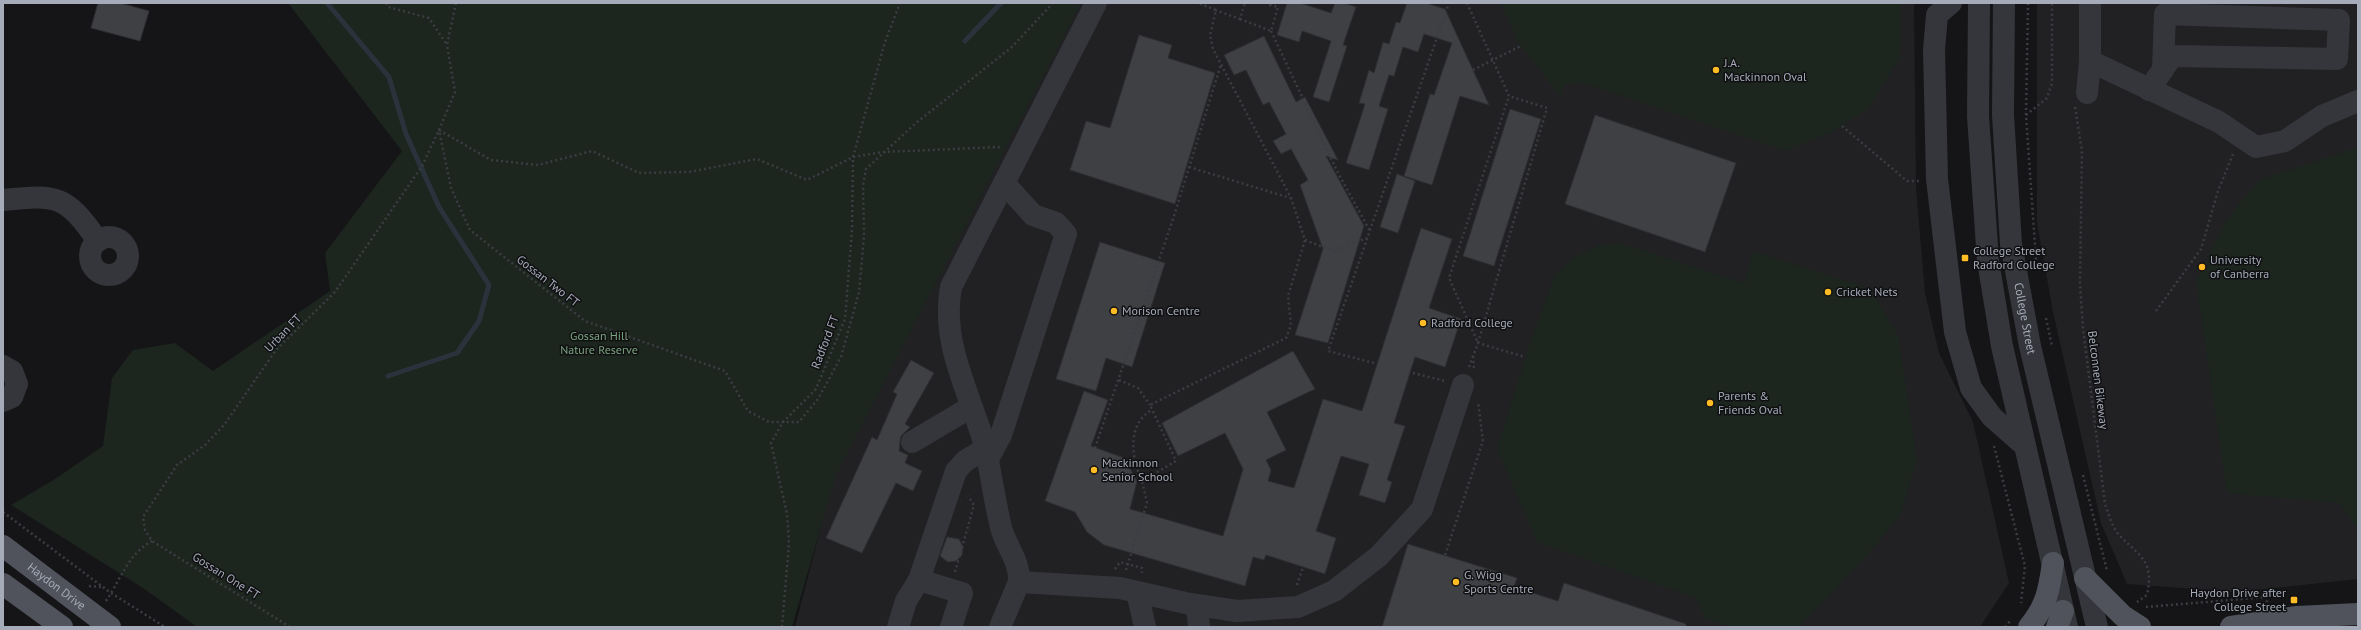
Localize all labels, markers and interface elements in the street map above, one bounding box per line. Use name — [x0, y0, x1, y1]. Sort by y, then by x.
place label: J.A. Mackinnon Oval — [1723, 55, 1807, 84]
marker: J.A. Mackinnon Oval — [1711, 65, 1721, 75]
place label: College Street Radford College — [1973, 243, 2055, 272]
street label: Gossan Two FT — [514, 251, 583, 310]
place label: University of Canberra — [2210, 252, 2269, 281]
marker: College Street Radford College — [1960, 253, 1970, 263]
marker: University of Canberra — [2197, 262, 2207, 272]
street label: College Street — [2011, 281, 2040, 356]
place label: Cricket Nets — [1836, 284, 1898, 299]
marker: Cricket Nets — [1823, 287, 1833, 297]
place label: Morison Centre — [1122, 303, 1200, 318]
marker: Morison Centre — [1109, 306, 1119, 316]
street label: Urban FT — [261, 310, 305, 355]
street label: Radford FT — [807, 313, 842, 371]
place label: Radford College — [1431, 315, 1513, 330]
marker: Radford College — [1418, 318, 1428, 328]
park label: Gossan Hill Nature Reserve — [560, 328, 638, 357]
street label: Belconnen Bikeway — [2085, 330, 2112, 431]
place label: Parents & Friends Oval — [1718, 388, 1783, 417]
marker: Parents & Friends Oval — [1705, 398, 1715, 408]
place label: Mackinnon Senior School — [1102, 455, 1173, 484]
marker: Mackinnon Senior School — [1089, 465, 1099, 475]
street label: Gossan One FT — [190, 549, 263, 602]
street label: Haydon Drive — [25, 559, 89, 613]
place label: G. Wigg Sports Centre — [1464, 567, 1533, 596]
marker: G. Wigg Sports Centre — [1451, 577, 1461, 587]
place label: Haydon Drive after College Street — [2190, 585, 2286, 614]
marker: Haydon Drive after College Street — [2289, 595, 2299, 605]

